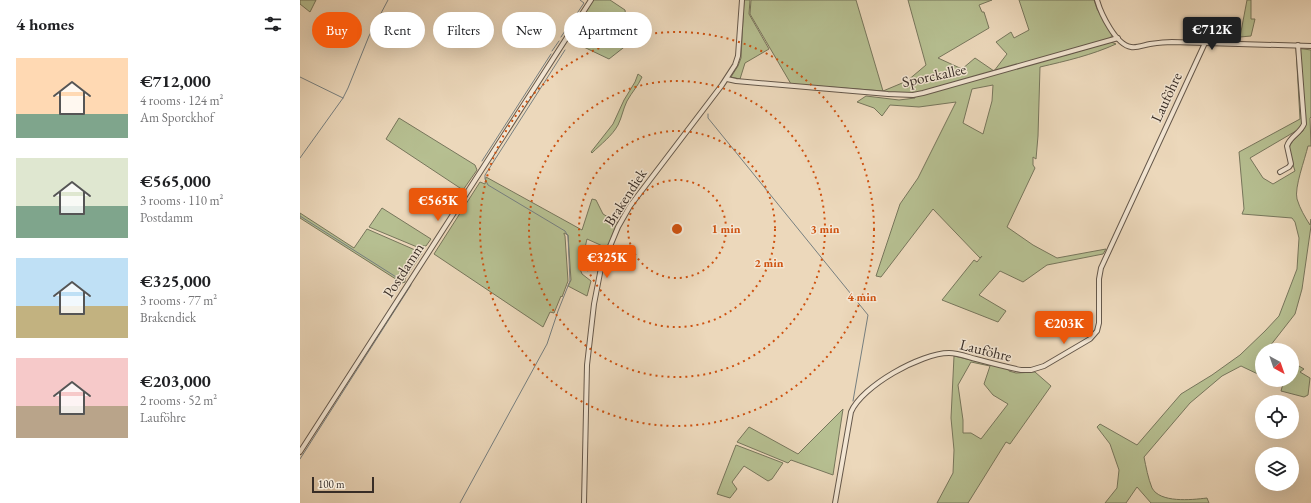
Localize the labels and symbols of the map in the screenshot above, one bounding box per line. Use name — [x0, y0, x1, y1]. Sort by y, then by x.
pin: €712K — [1184, 17, 1240, 51]
street label: Sporckallee — [900, 59, 968, 91]
street label: Lauföhre — [1146, 69, 1186, 125]
street label: Brakendiek — [599, 164, 651, 229]
pin: €565K — [410, 188, 466, 222]
text: 1 min — [711, 221, 741, 237]
text: 3 min — [810, 221, 840, 237]
centre of rings — [670, 222, 684, 236]
street label: Postdamm — [378, 239, 428, 301]
pin: €325K — [579, 245, 635, 279]
text: 2 min — [754, 255, 784, 271]
text: 4 min — [847, 289, 877, 305]
pin: €203K — [1036, 311, 1092, 345]
street label: Lauföhre — [958, 334, 1014, 366]
north arrow — [1255, 343, 1299, 387]
scale bar — [312, 475, 374, 494]

